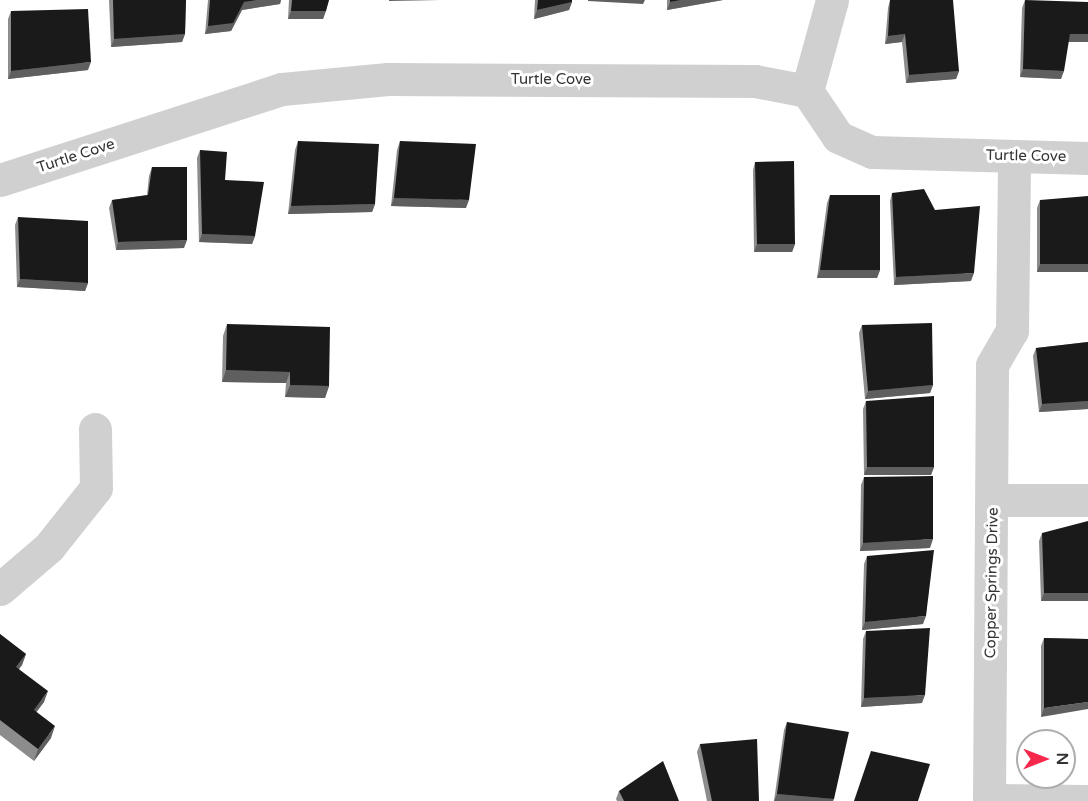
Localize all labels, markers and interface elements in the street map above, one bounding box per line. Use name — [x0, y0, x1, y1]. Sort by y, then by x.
street label: Turtle Cove — [511, 71, 591, 89]
street label: Turtle Cove — [35, 135, 117, 177]
street label: Turtle Cove — [986, 146, 1066, 166]
street label: Copper Springs Drive — [982, 507, 1002, 659]
north arrow — [1016, 729, 1076, 789]
text: N — [1052, 753, 1072, 765]

